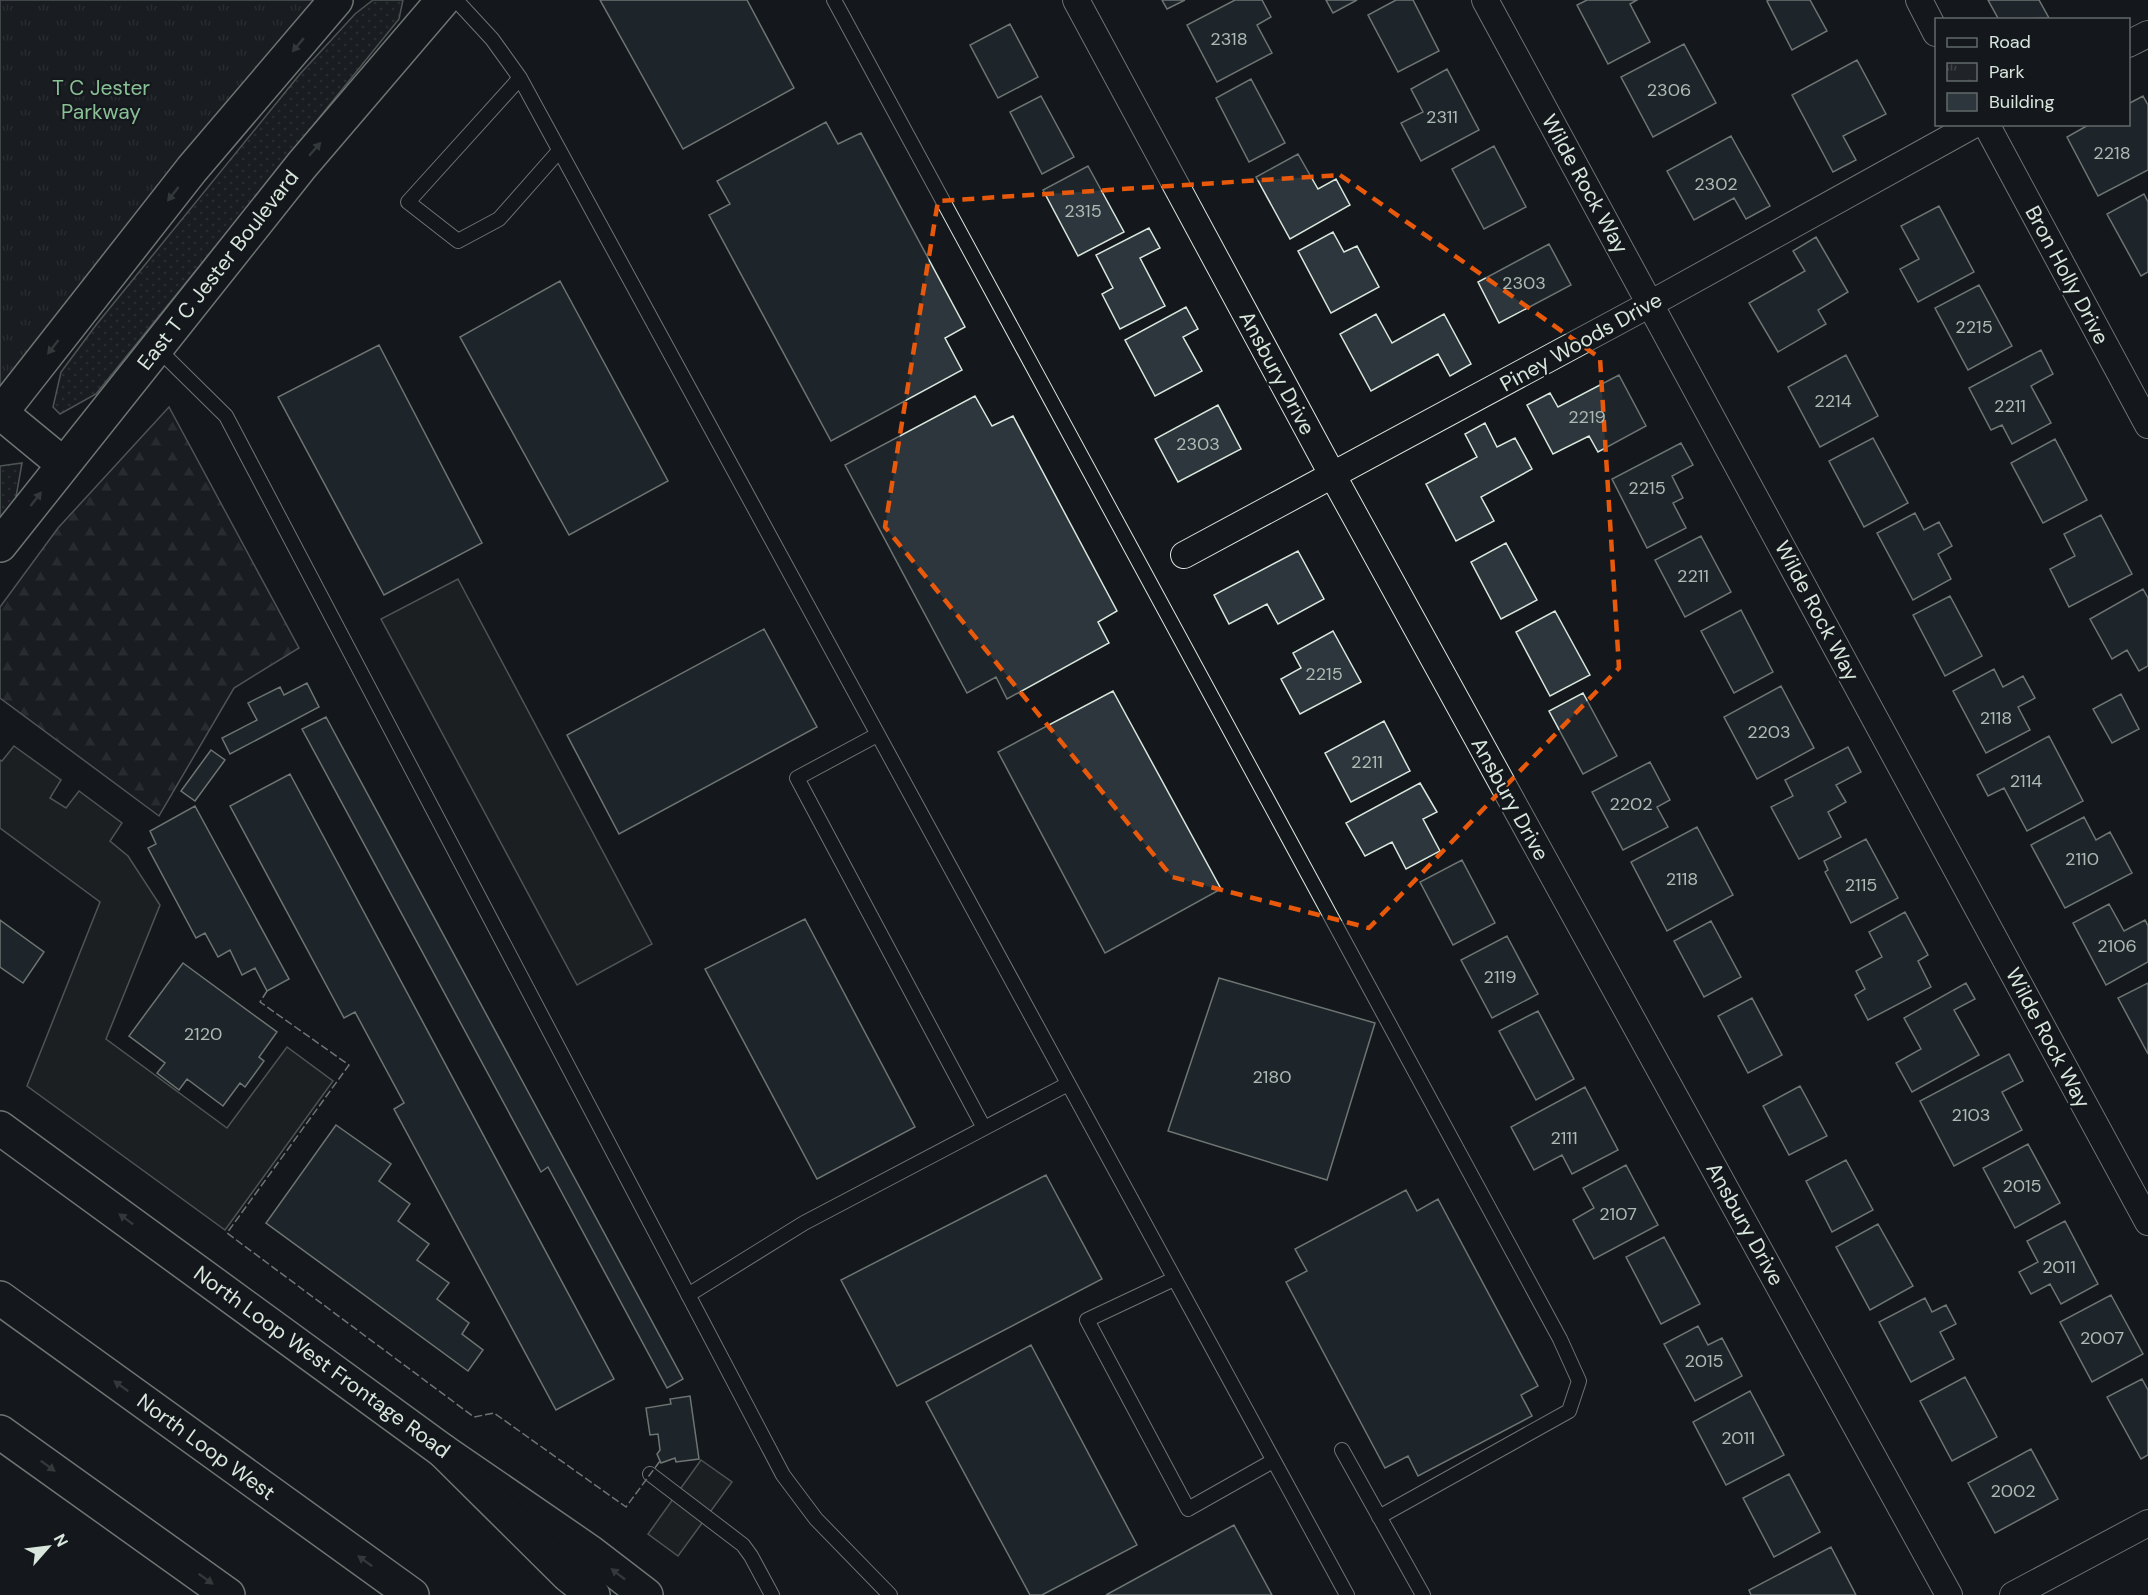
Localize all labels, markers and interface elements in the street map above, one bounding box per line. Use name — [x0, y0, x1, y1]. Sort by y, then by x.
legend — [1935, 18, 2130, 126]
house number: 2318 — [1210, 27, 1248, 51]
text: Road — [1989, 30, 2031, 54]
one-way arrow — [292, 37, 305, 53]
text: Park — [1989, 60, 2025, 84]
park label: T C Jester Parkway — [52, 74, 150, 126]
house number: 2306 — [1647, 78, 1691, 102]
text: Building — [1989, 90, 2054, 114]
house number: 2311 — [1426, 105, 1458, 129]
street label: Wilde Rock Way — [1535, 109, 1635, 259]
house number: 2218 — [2093, 141, 2131, 165]
one-way arrow — [308, 142, 321, 157]
street label: East T C Jester Boulevard — [131, 164, 305, 376]
house number: 2302 — [1694, 172, 1738, 196]
one-way arrow — [166, 186, 179, 202]
house number: 2315 — [1064, 199, 1102, 223]
street label: Bron Holly Drive — [2019, 201, 2115, 349]
house number: 2303 — [1502, 271, 1546, 295]
street label: Piney Woods Drive — [1495, 286, 1667, 398]
street label: Ansbury Drive — [1233, 306, 1321, 440]
house number: 2215 — [1955, 315, 1993, 339]
one-way arrow — [46, 339, 59, 355]
house number: 2214 — [1814, 389, 1852, 413]
house number: 2211 — [1994, 394, 2026, 418]
house number: 2219 — [1568, 405, 1606, 429]
house number: 2303 — [1176, 432, 1220, 456]
house number: 2215 — [1628, 476, 1666, 500]
one-way arrow — [30, 491, 42, 507]
street label: Wilde Rock Way — [1768, 536, 1866, 686]
house number: 2211 — [1677, 564, 1709, 588]
house number: 2215 — [1305, 662, 1343, 686]
house number: 2118 — [1980, 706, 2012, 730]
house number: 2203 — [1747, 720, 1791, 744]
street label: Ansbury Drive — [1465, 733, 1555, 866]
house number: 2211 — [1351, 750, 1383, 774]
house number: 2114 — [2010, 769, 2042, 793]
house number: 2202 — [1609, 792, 1653, 816]
house number: 2110 — [2065, 847, 2099, 871]
house number: 2118 — [1666, 867, 1698, 891]
house number: 2115 — [1845, 873, 1877, 897]
house number: 2106 — [2097, 934, 2137, 958]
street label: Wilde Rock Way — [1999, 963, 2097, 1113]
house number: 2119 — [1484, 965, 1516, 989]
house number: 2120 — [184, 1022, 222, 1046]
house number: 2180 — [1252, 1065, 1292, 1089]
house number: 2103 — [1952, 1103, 1990, 1127]
house number: 2111 — [1550, 1126, 1578, 1150]
street label: Ansbury Drive — [1700, 1158, 1790, 1291]
house number: 2015 — [2002, 1174, 2042, 1198]
house number: 2107 — [1599, 1202, 1637, 1226]
one-way arrow — [118, 1213, 134, 1225]
house number: 2011 — [2042, 1255, 2076, 1279]
street label: North Loop West Frontage Road — [189, 1261, 455, 1463]
house number: 2007 — [2080, 1326, 2124, 1350]
house number: 2015 — [1684, 1349, 1724, 1373]
one-way arrow — [114, 1380, 129, 1392]
street label: North Loop West — [132, 1388, 280, 1506]
house number: 2011 — [1721, 1426, 1755, 1450]
one-way arrow — [39, 1460, 55, 1472]
house number: 2002 — [1991, 1479, 2036, 1503]
north arrow — [18, 1517, 78, 1577]
text: N — [49, 1530, 73, 1550]
one-way arrow — [357, 1555, 373, 1567]
one-way arrow — [610, 1567, 626, 1580]
one-way arrow — [198, 1573, 214, 1585]

